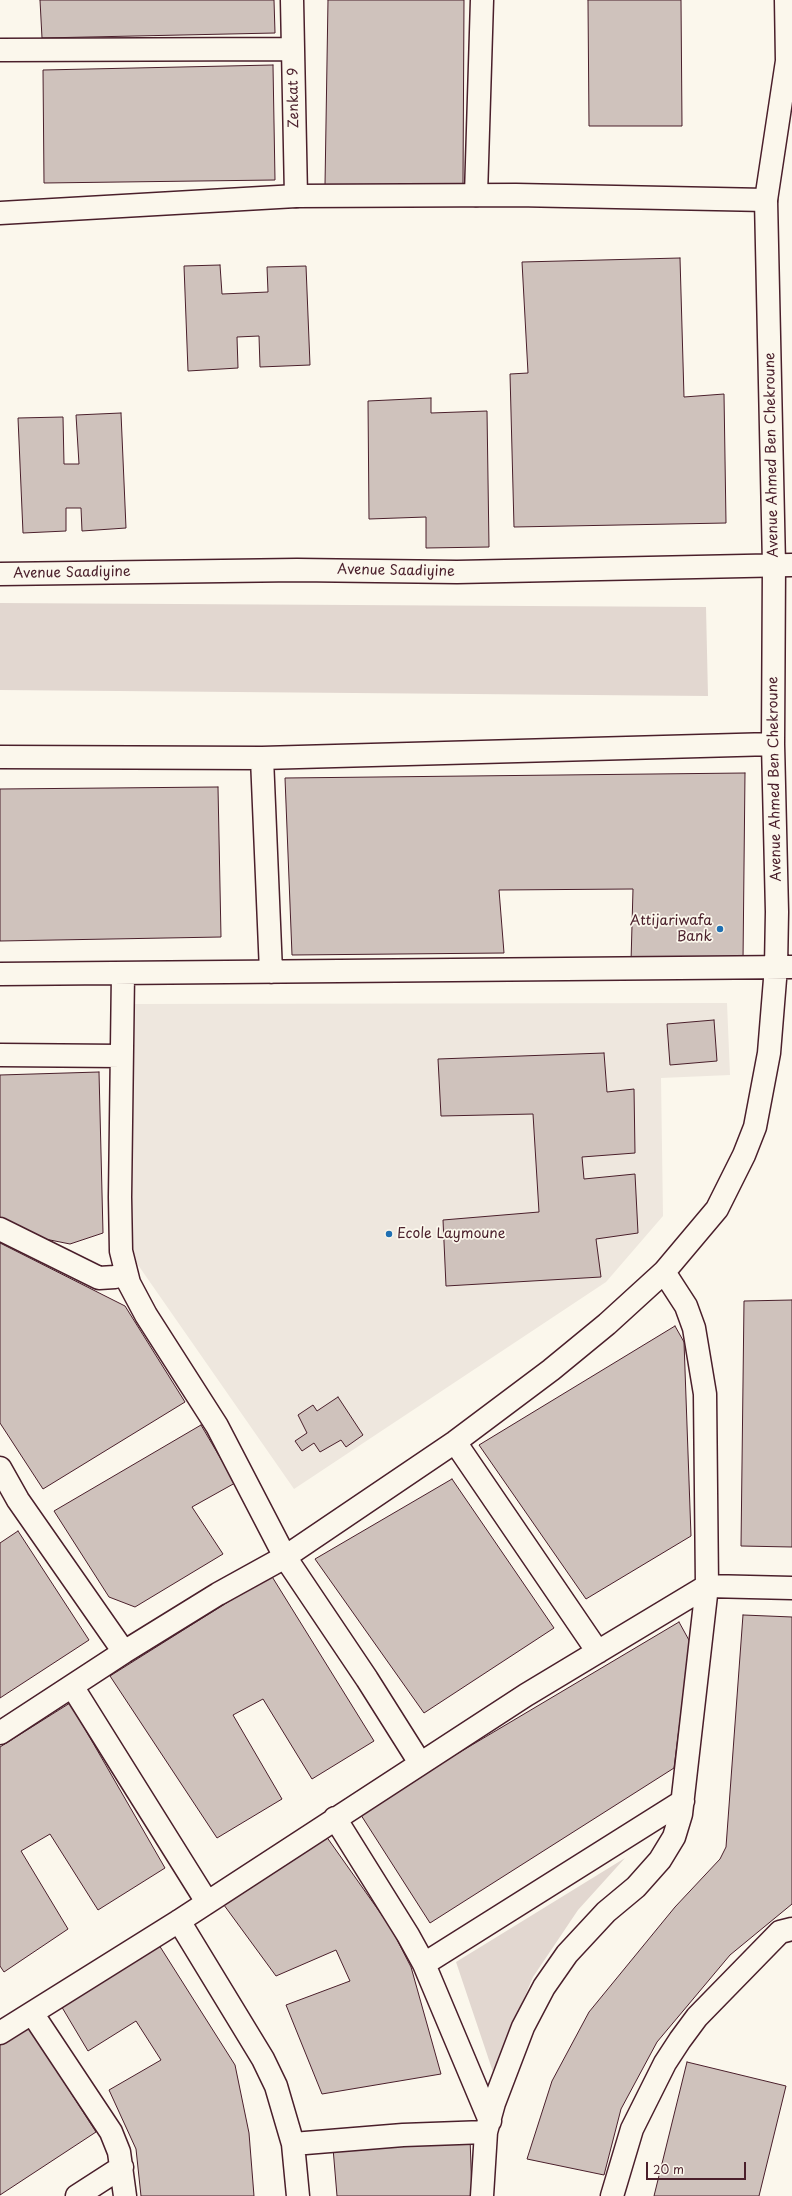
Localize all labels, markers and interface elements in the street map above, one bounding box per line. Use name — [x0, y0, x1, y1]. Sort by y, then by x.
street label: Zenkat 9 — [285, 68, 303, 128]
street label: Avenue Ahmed Ben Chekroune — [762, 352, 782, 558]
street label: Avenue Saadiyine — [337, 562, 455, 580]
street label: Avenue Saadiyine — [13, 564, 131, 582]
street label: Avenue Ahmed Ben Chekroune — [765, 676, 785, 882]
place label: Attijariwafa Bank — [630, 913, 712, 946]
marker: Attijariwafa Bank — [715, 924, 725, 934]
place label: Ecole Laymoune — [397, 1226, 505, 1242]
marker: Ecole Laymoune — [384, 1229, 394, 1239]
scale bar — [648, 2154, 748, 2180]
text: 20 m — [653, 2160, 684, 2178]

